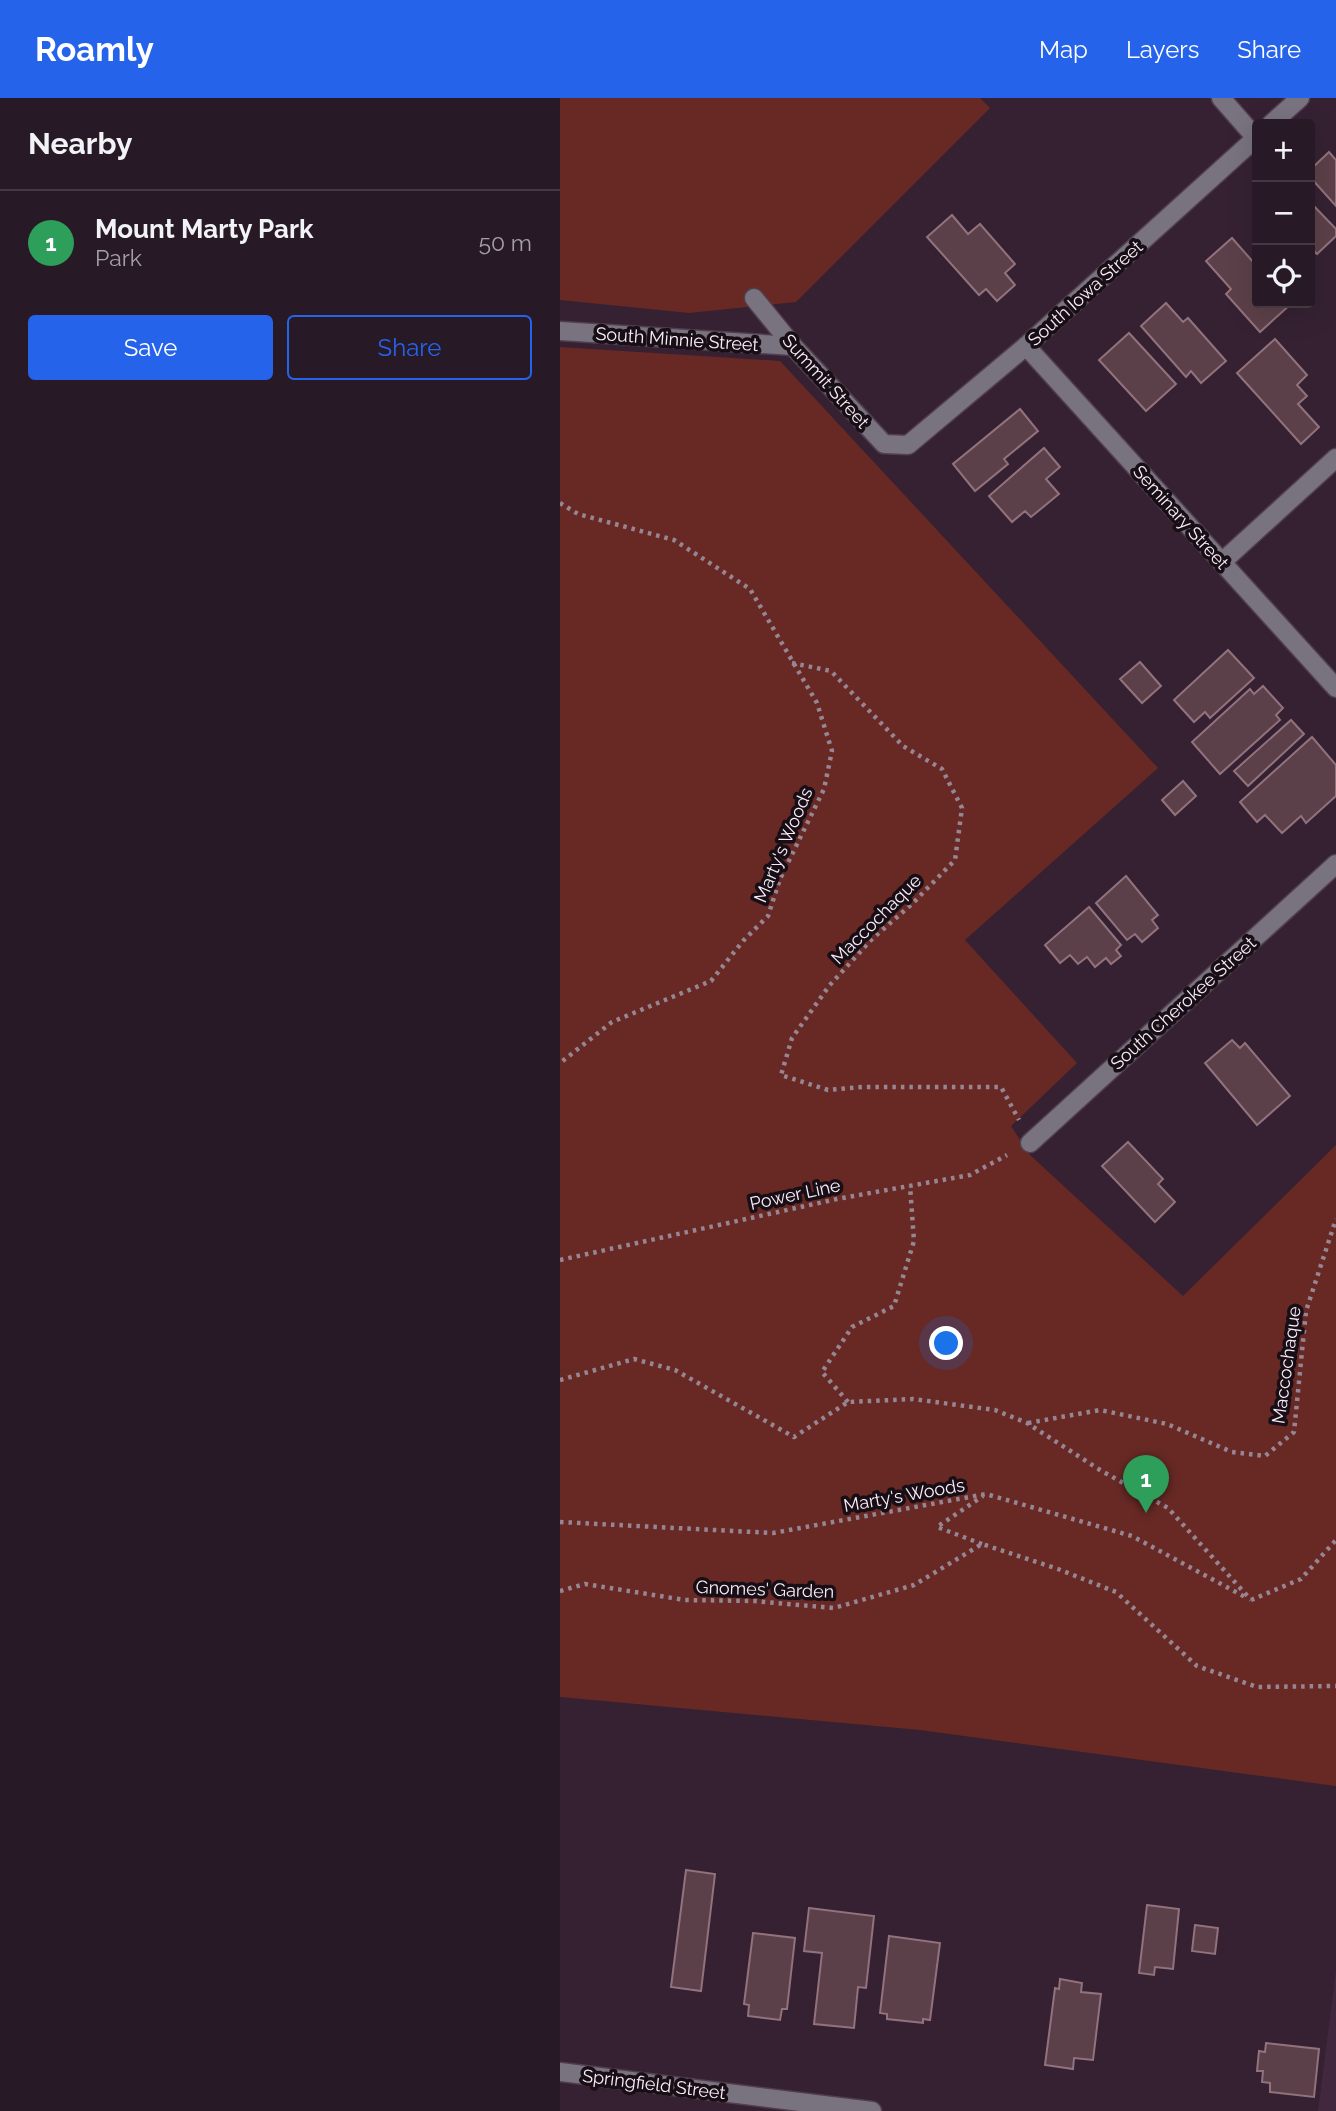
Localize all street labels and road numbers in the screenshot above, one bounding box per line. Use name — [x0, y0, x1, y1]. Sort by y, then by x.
street label: South Iowa Street — [1023, 236, 1147, 350]
street label: South Minnie Street — [595, 323, 759, 355]
street label: Summit Street — [778, 330, 874, 432]
street label: Seminary Street — [1129, 461, 1233, 573]
street label: Marty's Woods — [749, 784, 817, 906]
street label: Maccochaque — [827, 869, 926, 968]
street label: South Cherokee Street — [1106, 932, 1260, 1074]
street label: Power Line — [748, 1174, 843, 1214]
street label: Maccochaque — [1267, 1305, 1305, 1425]
street label: Marty's Woods — [842, 1474, 966, 1516]
street label: Gnomes' Garden — [695, 1576, 835, 1602]
street label: Springfield Street — [581, 2065, 727, 2103]

